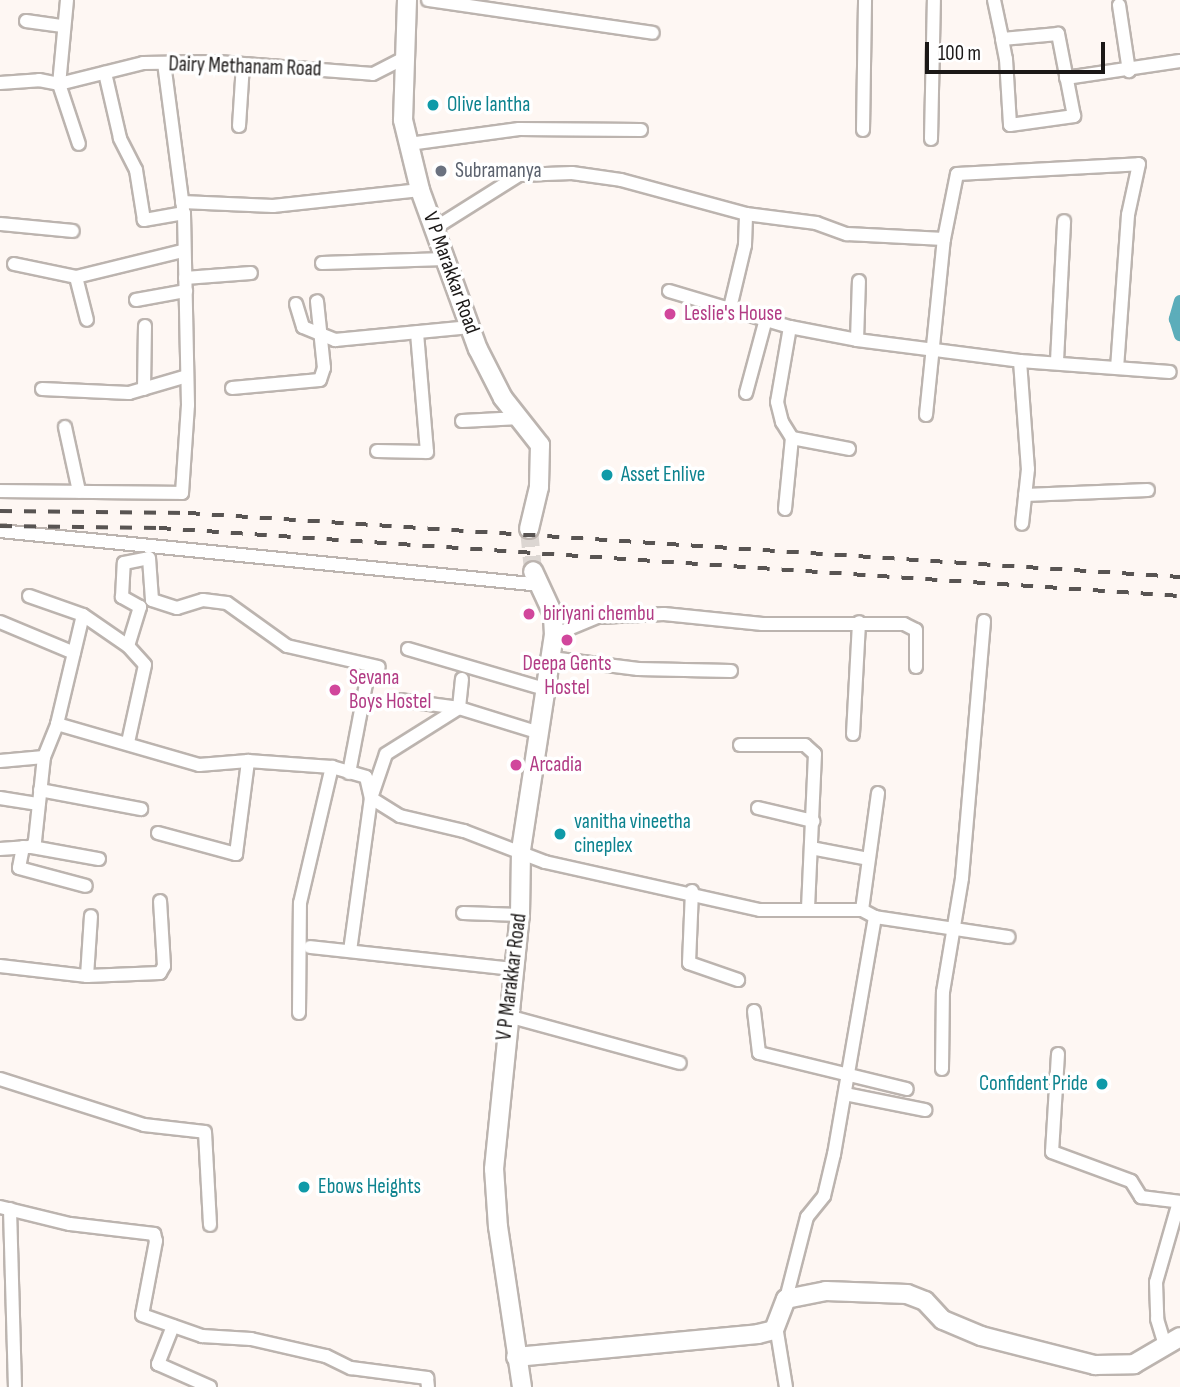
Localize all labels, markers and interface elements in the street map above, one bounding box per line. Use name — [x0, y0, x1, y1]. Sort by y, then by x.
scale bar — [928, 28, 1108, 72]
text: 100 m — [938, 41, 981, 66]
street label: Dairy Methanam Road — [168, 52, 322, 82]
place label: Olive Iantha — [447, 92, 530, 118]
marker: Olive Iantha — [425, 97, 441, 113]
place label: Subramanya — [455, 158, 542, 184]
marker: Subramanya — [433, 163, 449, 179]
street label: V P Marakkar Road — [417, 209, 485, 337]
place label: Leslie's House — [684, 301, 783, 327]
marker: Leslie's House — [662, 306, 678, 322]
place label: Asset Enlive — [621, 462, 705, 488]
marker: Asset Enlive — [599, 467, 615, 483]
place label: biriyani chembu — [543, 601, 654, 627]
marker: biriyani chembu — [521, 606, 537, 622]
marker: Deepa Gents Hostel — [559, 632, 575, 648]
place label: Deepa Gents Hostel — [522, 651, 612, 701]
place label: Sevana Boys Hostel — [349, 665, 431, 715]
marker: Sevana Boys Hostel — [327, 682, 343, 698]
place label: Arcadia — [530, 752, 582, 778]
marker: Arcadia — [508, 757, 524, 773]
place label: vanitha vineetha cineplex — [574, 809, 691, 859]
marker: vanitha vineetha cineplex — [552, 826, 568, 842]
street label: V P Marakkar Road — [492, 912, 532, 1042]
place label: Confident Pride — [979, 1071, 1088, 1097]
marker: Confident Pride — [1094, 1076, 1110, 1092]
place label: Ebows Heights — [318, 1174, 421, 1200]
marker: Ebows Heights — [296, 1179, 312, 1195]

